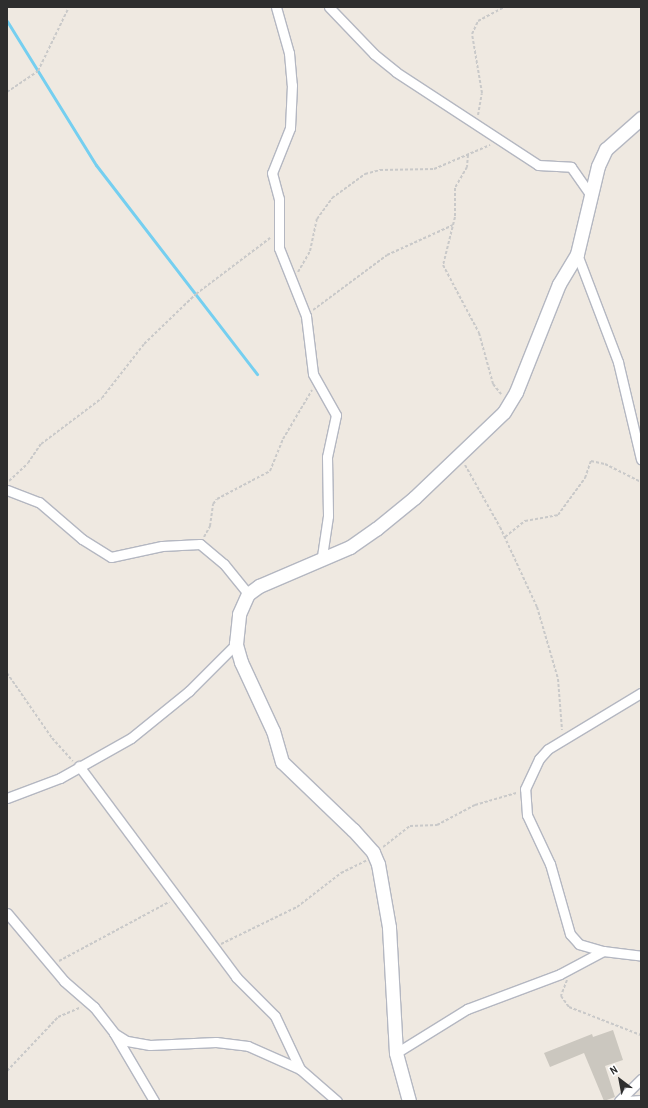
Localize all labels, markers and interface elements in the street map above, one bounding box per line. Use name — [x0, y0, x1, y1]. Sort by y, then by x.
north arrow — [600, 1060, 640, 1100]
text: N — [607, 1062, 620, 1077]

